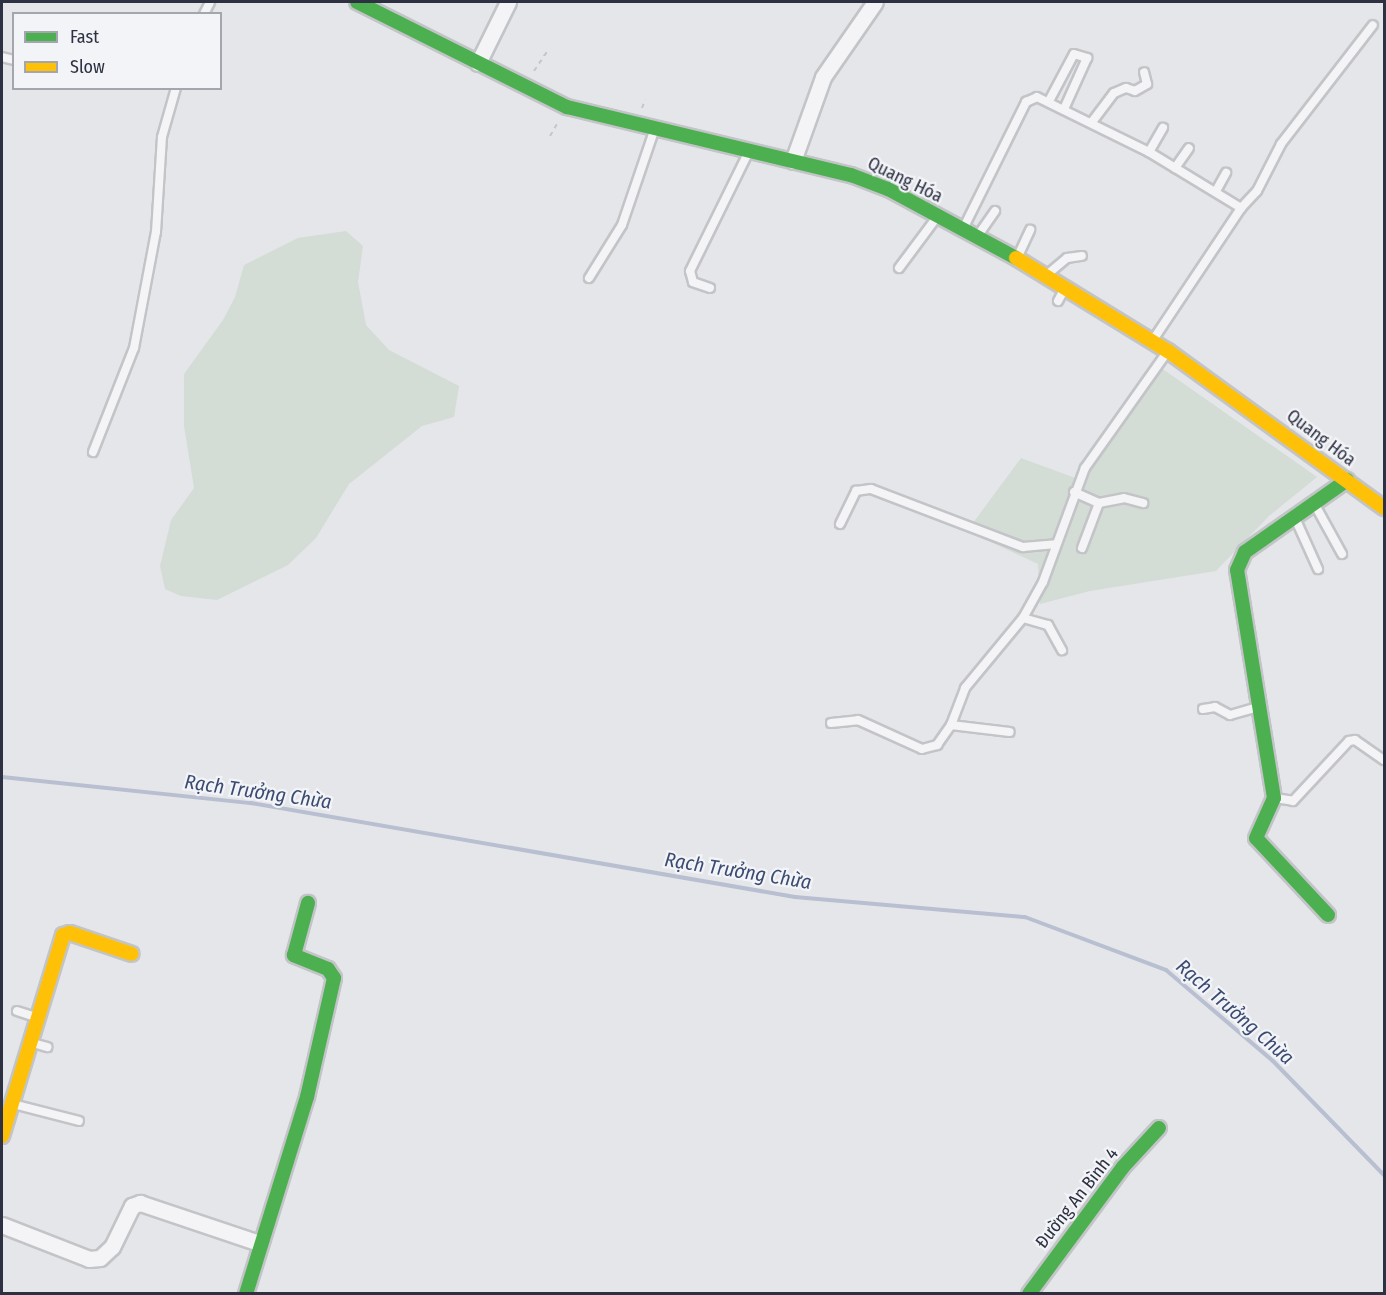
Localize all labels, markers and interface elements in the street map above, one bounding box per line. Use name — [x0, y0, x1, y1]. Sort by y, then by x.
legend — [12, 12, 222, 90]
text: Fast — [70, 26, 99, 48]
text: Slow — [70, 56, 105, 78]
street label: Quang Hóa — [864, 153, 946, 207]
street label: Quang Hóa — [1282, 405, 1360, 471]
water label: Rạch Trưởng Chừa — [183, 770, 333, 814]
water label: Rạch Trưởng Chừa — [663, 848, 813, 894]
water label: Rạch Trưởng Chừa — [1171, 954, 1299, 1070]
street label: Đường An Bình 4 — [1031, 1143, 1123, 1253]

